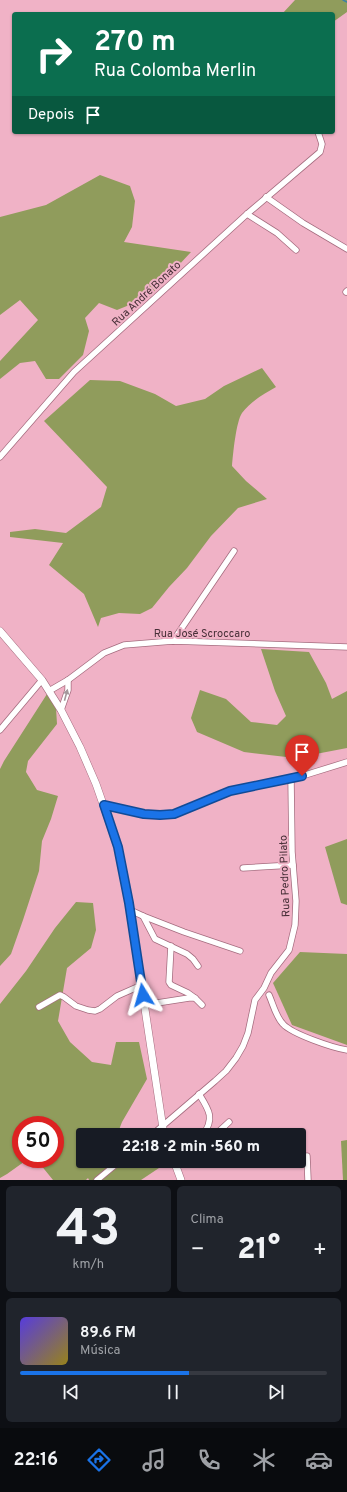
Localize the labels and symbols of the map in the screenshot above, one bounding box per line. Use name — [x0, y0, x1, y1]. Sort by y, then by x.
street label: Rua André Bonato — [109, 258, 184, 329]
street label: Rua José Scroccaro — [154, 627, 250, 641]
one-way arrow — [63, 689, 69, 701]
pin — [285, 735, 319, 776]
street label: Rua Pedro Pilato — [277, 835, 293, 917]
position arrow — [122, 974, 164, 1016]
speed limit sign: 50 — [12, 1116, 64, 1168]

